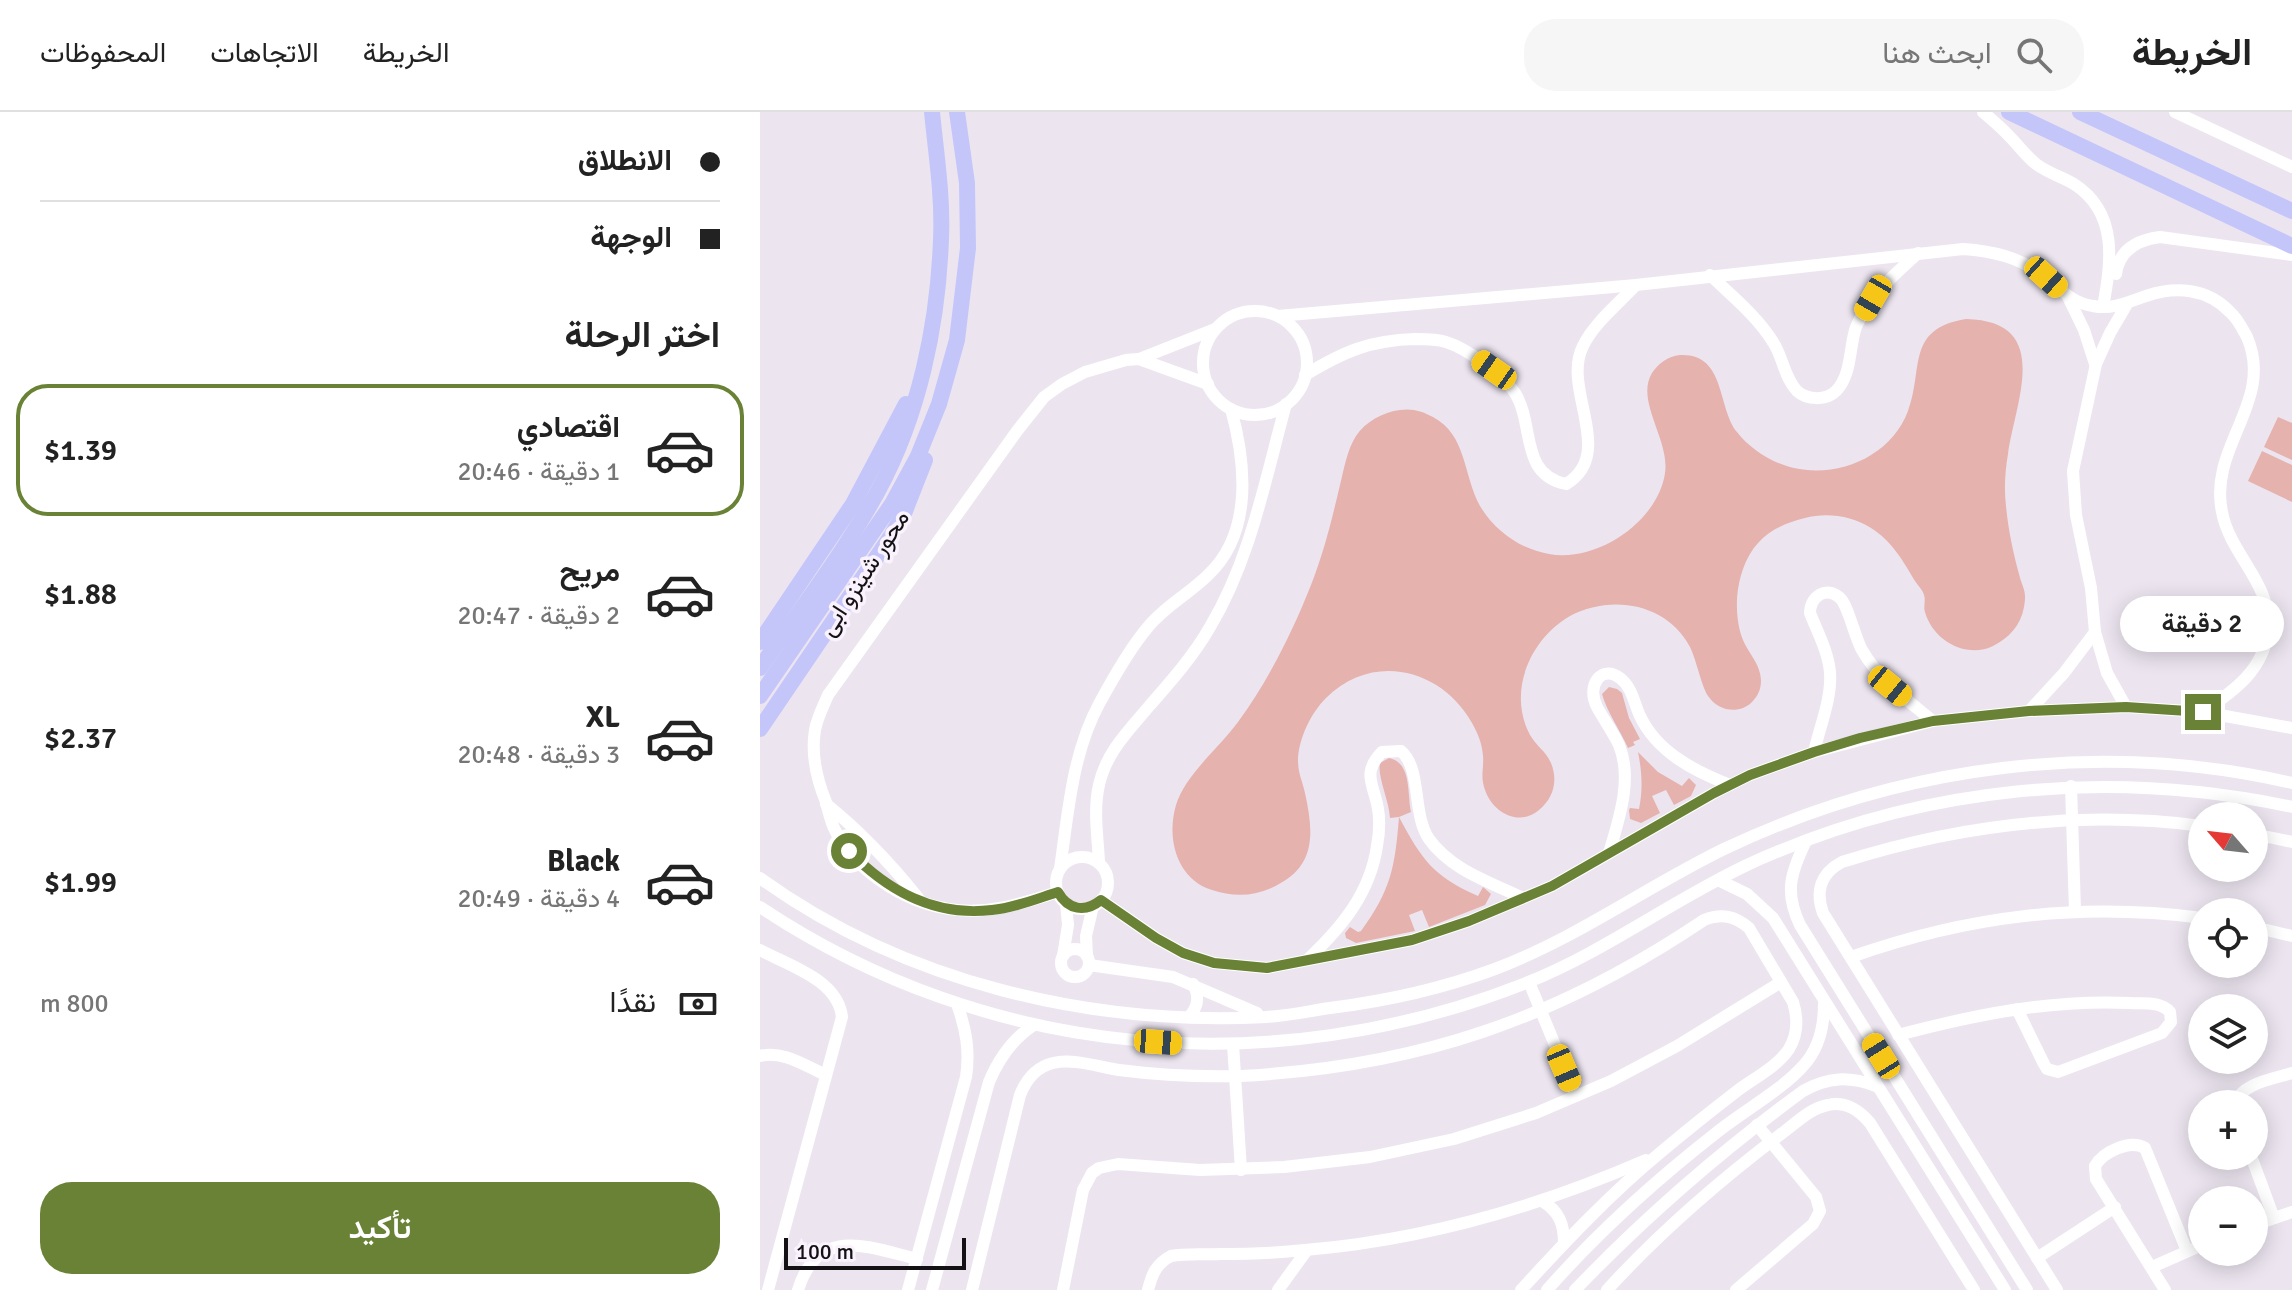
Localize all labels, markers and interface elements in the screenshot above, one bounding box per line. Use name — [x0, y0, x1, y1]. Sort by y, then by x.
search box — [1524, 19, 2084, 91]
text: الخريطة — [2132, 29, 2252, 76]
icon: search — [2012, 33, 2056, 77]
text: ابحث هنا — [1882, 35, 1992, 72]
text: المحفوظات — [40, 36, 166, 70]
text: الاتجاهات — [210, 36, 319, 70]
text: الخريطة — [363, 36, 449, 70]
text: الانطلاق — [578, 142, 672, 179]
text: الوجهة — [590, 219, 672, 256]
car — [2020, 252, 2072, 302]
car — [1851, 271, 1895, 325]
text: اختر الرحلة — [564, 313, 720, 358]
car — [1467, 346, 1521, 394]
text: اقتصادي — [517, 409, 620, 446]
icon: car — [644, 414, 716, 486]
text: $1.39 — [44, 432, 117, 469]
text: 1 دقيقة · 20:46 — [458, 456, 620, 488]
street label: محور شينزو ابى — [812, 504, 916, 642]
text: مريح — [560, 553, 620, 590]
icon: car — [644, 558, 716, 630]
text: $1.88 — [44, 576, 117, 613]
callout: 2 دقيقة — [2121, 596, 2285, 652]
text: 2 دقيقة · 20:47 — [458, 600, 620, 632]
text: 2 دقيقة — [2162, 608, 2242, 640]
car — [1864, 662, 1916, 710]
route end — [2185, 694, 2221, 730]
text: XL — [586, 699, 620, 736]
icon: car — [644, 702, 716, 774]
text: $2.37 — [44, 720, 117, 757]
text: 3 دقيقة · 20:48 — [458, 739, 620, 771]
north arrow — [2188, 802, 2268, 882]
map controls — [2188, 802, 2268, 1266]
route start — [831, 833, 867, 869]
text: Black — [547, 843, 620, 880]
icon: car — [644, 846, 716, 918]
text: $1.99 — [44, 864, 117, 901]
text: 4 دقيقة · 20:49 — [458, 883, 620, 915]
button: locate — [2188, 898, 2268, 978]
icon: cash — [676, 982, 720, 1026]
text: نقدًا — [610, 984, 656, 1021]
text: 800 m — [40, 988, 109, 1020]
button: layers — [2188, 994, 2268, 1074]
car — [1133, 1028, 1183, 1056]
car — [1858, 1029, 1904, 1083]
car — [1544, 1041, 1584, 1095]
button: + — [2188, 1090, 2268, 1170]
button: تأكيد — [40, 1182, 720, 1274]
button: − — [2188, 1186, 2268, 1266]
scale bar — [784, 1234, 966, 1270]
text: 100 m — [796, 1238, 854, 1265]

